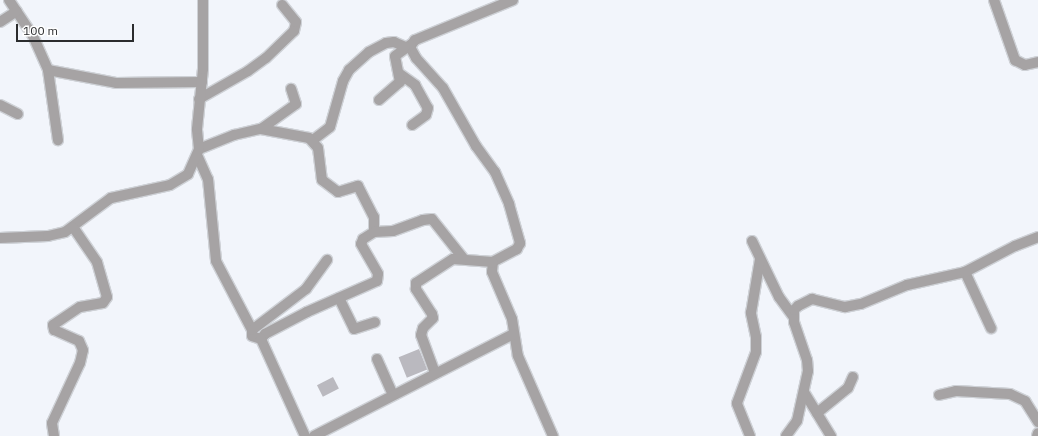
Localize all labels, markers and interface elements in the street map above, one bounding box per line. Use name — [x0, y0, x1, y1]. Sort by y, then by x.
scale bar — [18, 16, 136, 42]
text: 100 m — [23, 23, 58, 38]

